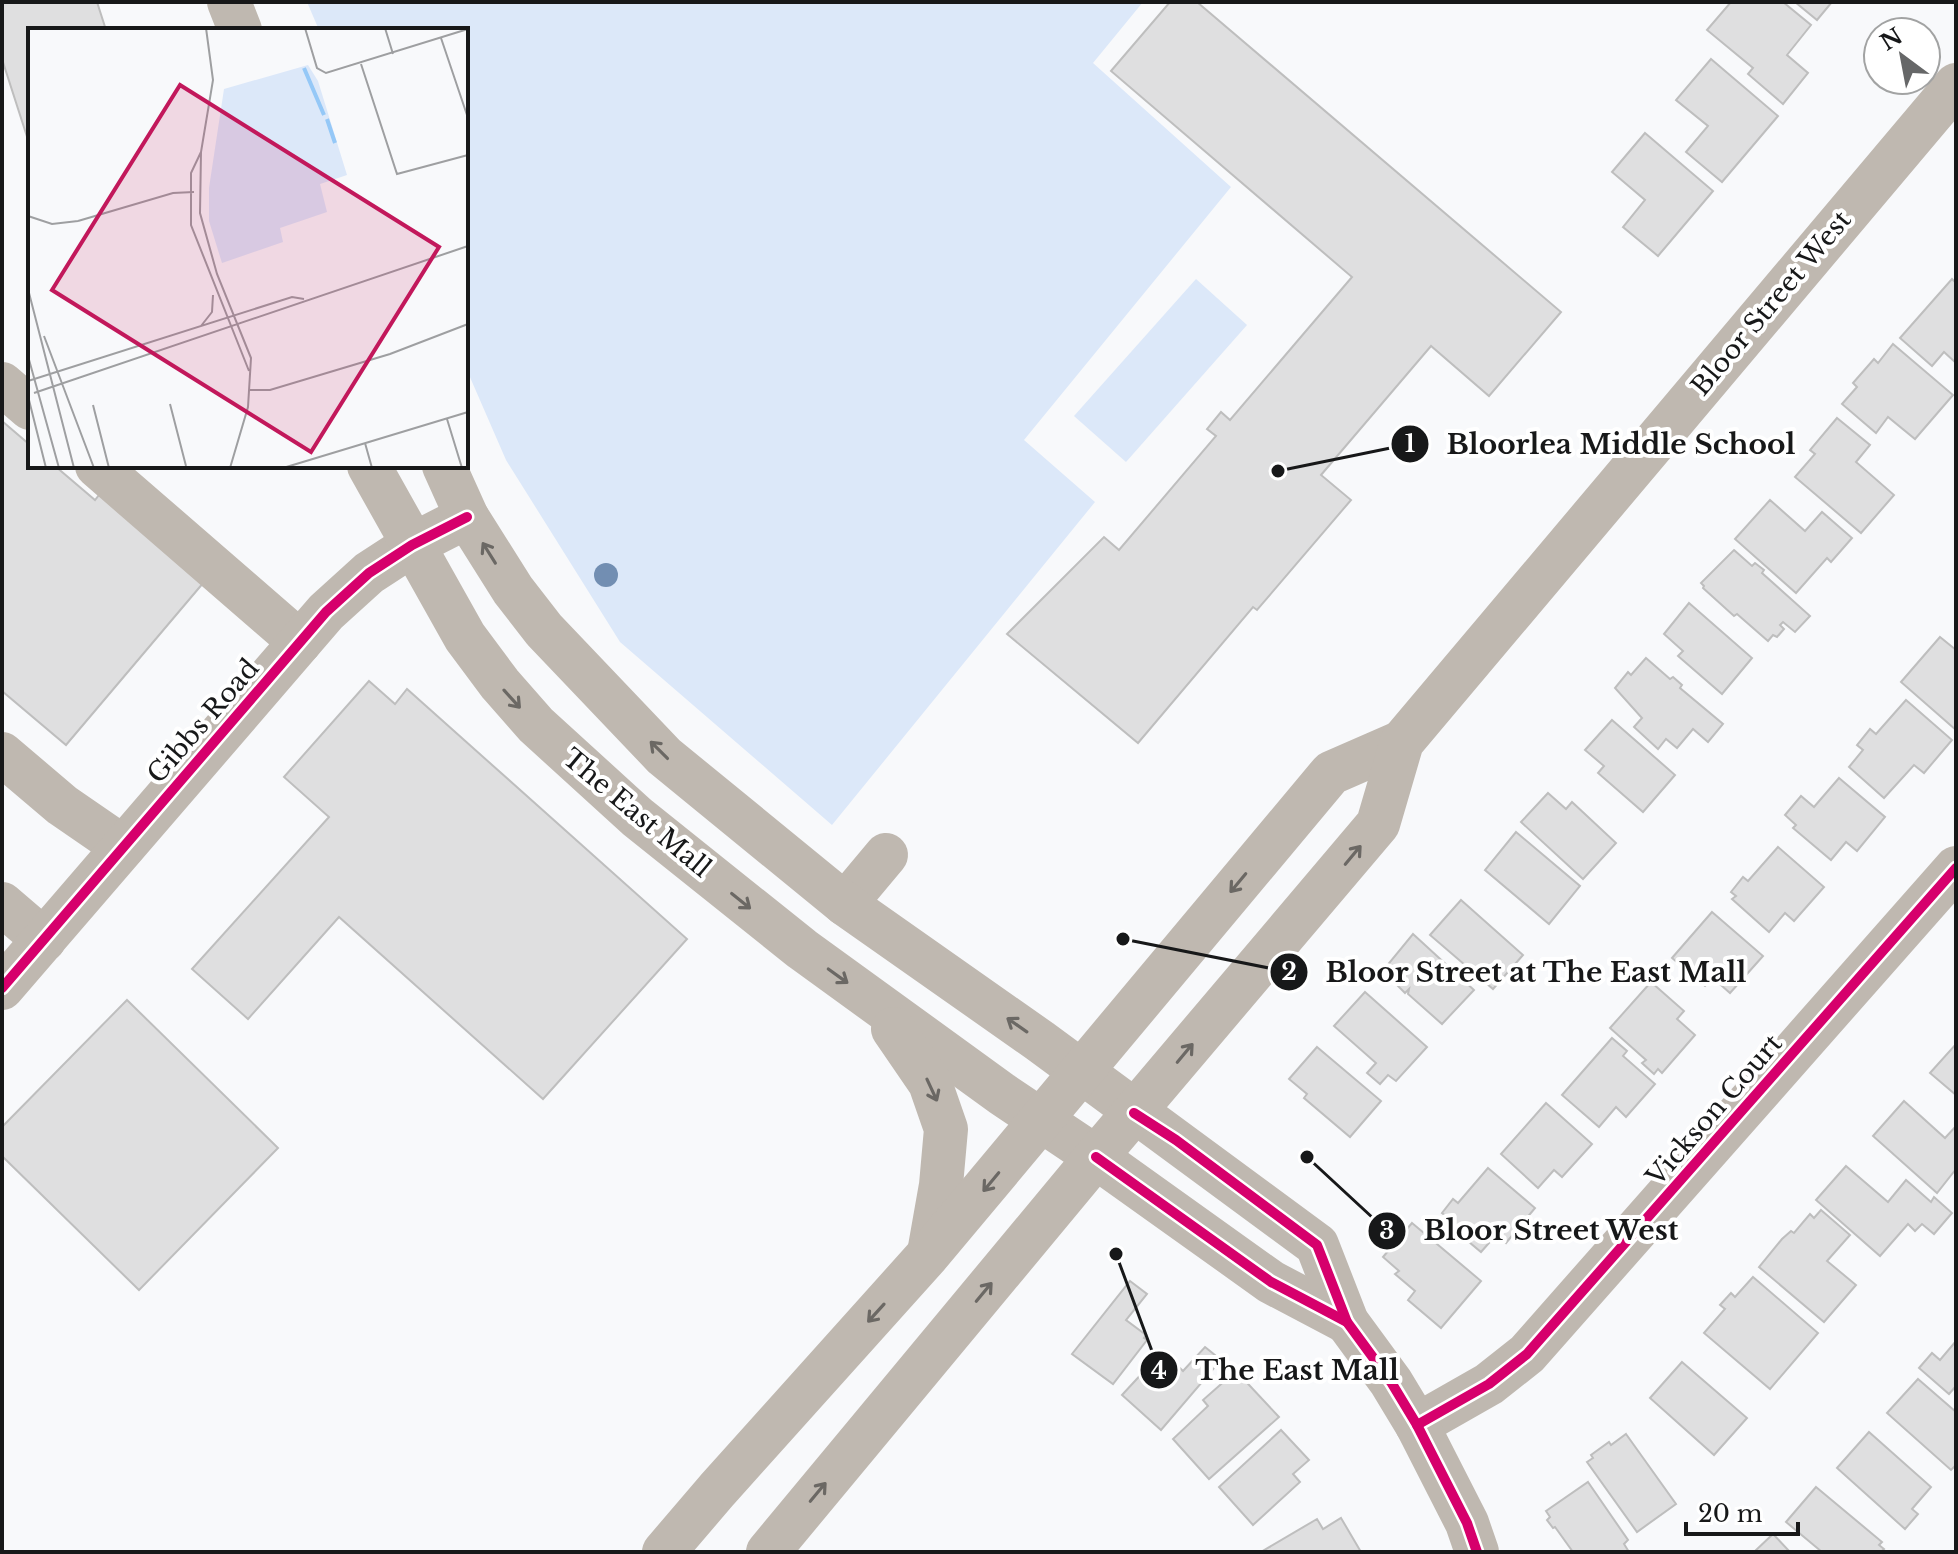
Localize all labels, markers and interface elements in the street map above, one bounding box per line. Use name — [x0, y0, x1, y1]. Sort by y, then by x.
north arrow — [1862, 16, 1942, 96]
text: N — [1876, 22, 1908, 56]
inset map — [28, 28, 468, 468]
street label: Bloor Street West — [1684, 204, 1858, 402]
callout: Bloorlea Middle School — [1390, 418, 1811, 470]
text: Bloorlea Middle School — [1447, 427, 1796, 462]
text: 1 — [1405, 429, 1415, 458]
one-way arrow — [481, 542, 497, 565]
street label: Gibbs Road — [140, 652, 266, 790]
one-way arrow — [503, 688, 521, 708]
one-way arrow — [649, 740, 668, 760]
street label: The East Mall — [557, 742, 717, 884]
one-way arrow — [1344, 845, 1362, 865]
one-way arrow — [1229, 872, 1247, 893]
one-way arrow — [731, 891, 752, 909]
callout: Bloor Street at The East Mall — [1269, 946, 1763, 998]
text: Bloor Street at The East Mall — [1326, 955, 1746, 990]
text: 2 — [1281, 957, 1297, 986]
one-way arrow — [827, 967, 849, 984]
one-way arrow — [1007, 1017, 1029, 1033]
street label: Vickson Court — [1639, 1027, 1789, 1193]
one-way arrow — [1176, 1043, 1194, 1064]
one-way arrow — [926, 1078, 941, 1102]
one-way arrow — [982, 1171, 1000, 1191]
callout: Bloor Street West — [1367, 1205, 1695, 1257]
text: Bloor Street West — [1424, 1213, 1679, 1248]
text: 3 — [1379, 1216, 1395, 1245]
one-way arrow — [975, 1282, 993, 1303]
one-way arrow — [868, 1303, 886, 1323]
callout: The East Mall — [1139, 1344, 1415, 1396]
text: The East Mall — [1195, 1353, 1399, 1388]
text: 4 — [1151, 1356, 1167, 1385]
one-way arrow — [809, 1482, 827, 1503]
scale bar — [1686, 1486, 1798, 1536]
text: 20 m — [1698, 1499, 1763, 1528]

